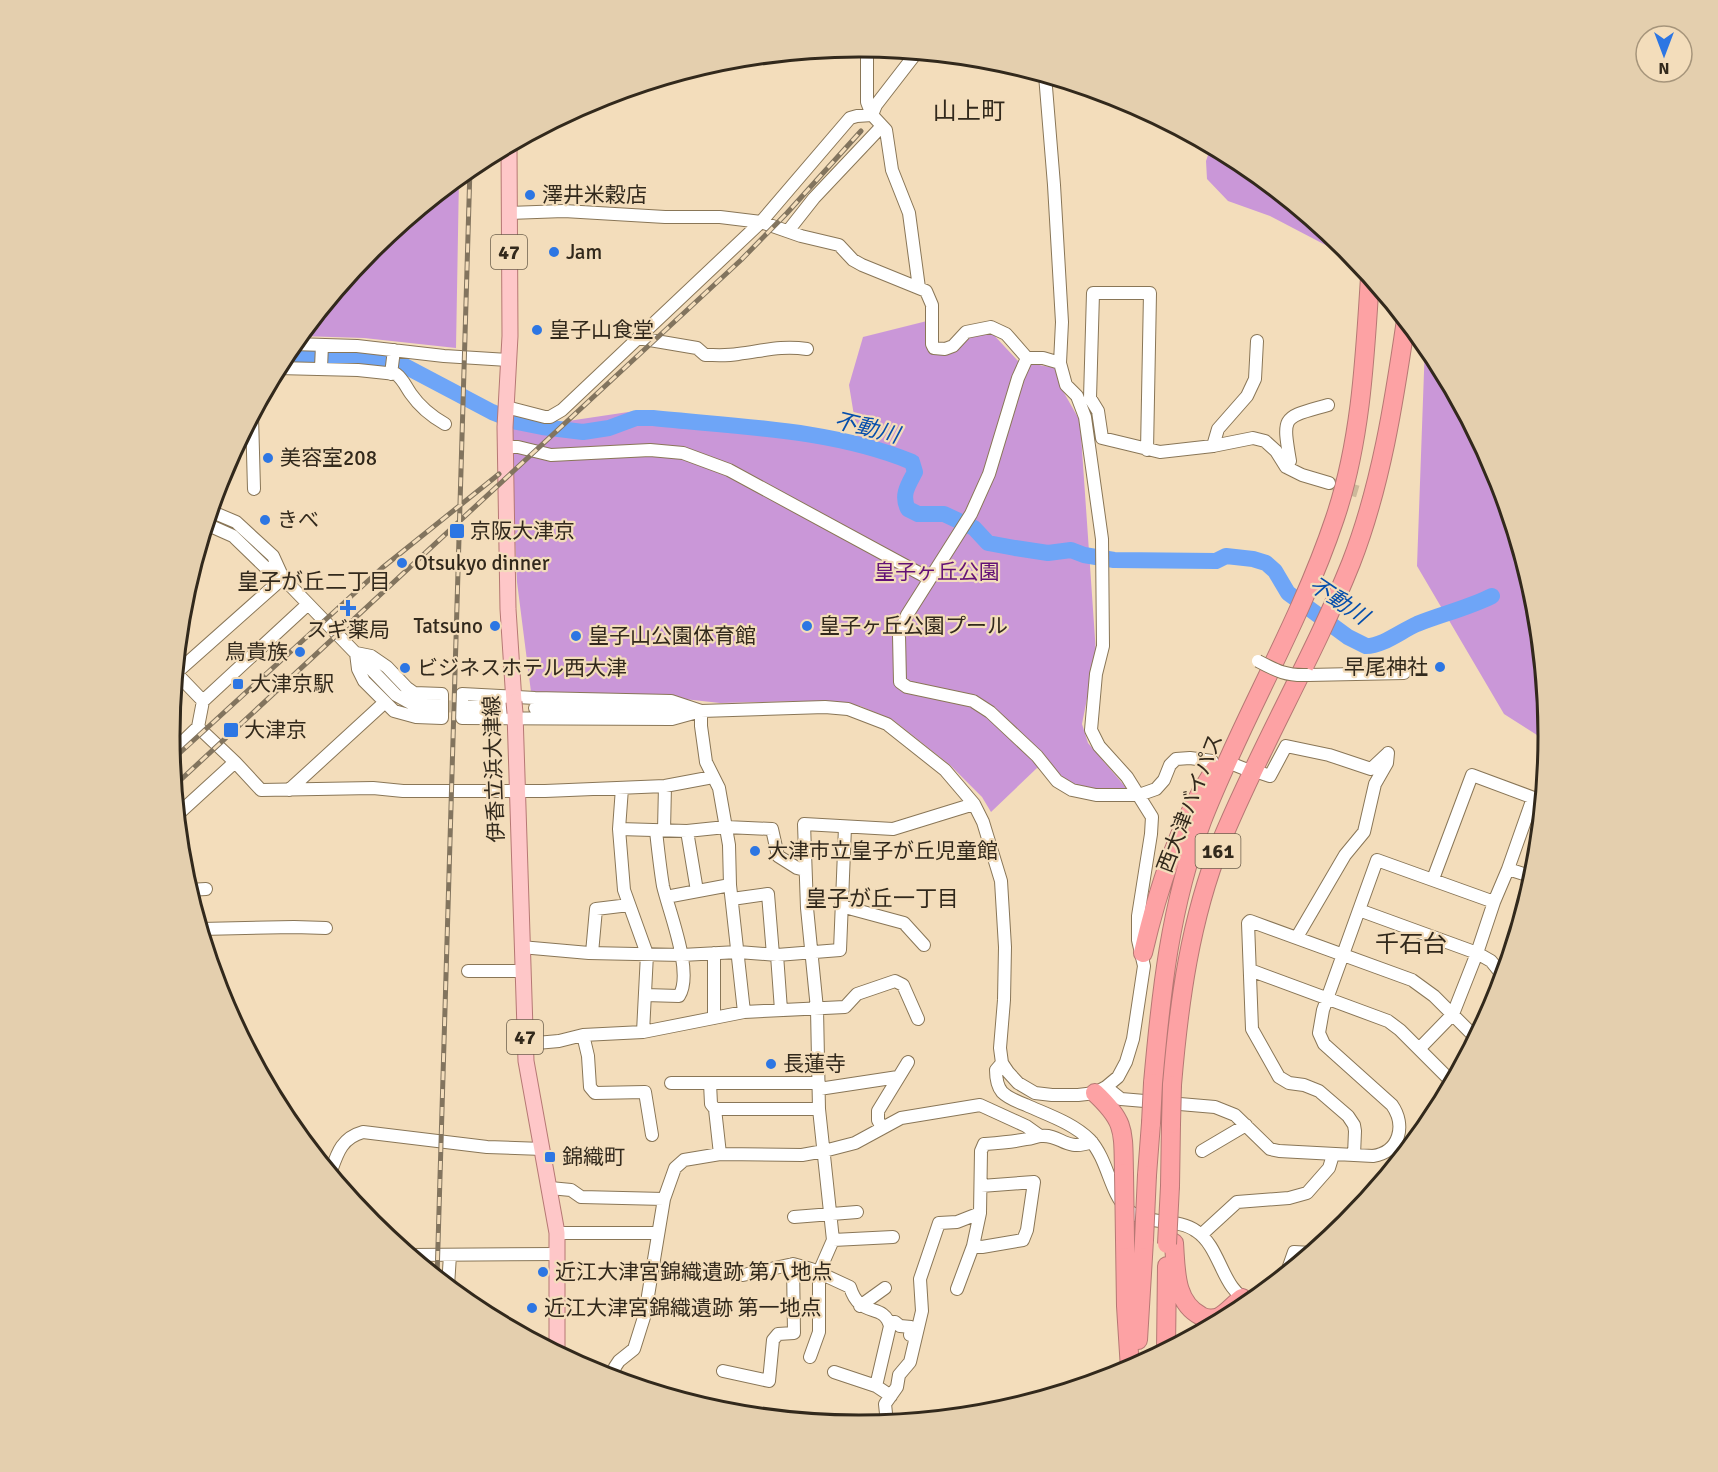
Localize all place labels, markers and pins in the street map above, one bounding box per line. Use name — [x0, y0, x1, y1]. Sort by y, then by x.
place label: 澤井米穀店 — [542, 182, 647, 208]
marker: 澤井米穀店 — [523, 188, 537, 202]
place label: Jam — [566, 239, 602, 265]
marker: Jam — [547, 245, 561, 259]
place label: 皇子山食堂 — [549, 317, 654, 343]
marker: 皇子山食堂 — [530, 323, 544, 337]
place label: 美容室208 — [280, 445, 377, 471]
marker: 美容室208 — [261, 451, 275, 465]
place label: きべ — [277, 507, 319, 533]
marker: きべ — [258, 513, 272, 527]
place label: 京阪大津京 — [470, 518, 575, 544]
marker: 京阪大津京 — [448, 522, 466, 540]
place label: Otsukyo dinner — [414, 550, 550, 576]
marker: Otsukyo dinner — [395, 556, 409, 570]
marker: スギ薬局 — [341, 601, 355, 615]
place label: Tatsuno — [413, 613, 483, 639]
place label: 皇子ヶ丘公園プール — [819, 613, 1008, 639]
place label: スギ薬局 — [306, 617, 390, 643]
marker: Tatsuno — [488, 619, 502, 633]
marker: 皇子ヶ丘公園プール — [800, 619, 814, 633]
place label: 皇子山公園体育館 — [588, 623, 756, 649]
marker: 皇子山公園体育館 — [569, 629, 583, 643]
place label: 鳥貴族 — [225, 639, 288, 665]
marker: 鳥貴族 — [293, 645, 307, 659]
place label: 早尾神社 — [1344, 654, 1428, 680]
place label: ビジネスホテル西大津 — [417, 655, 627, 681]
marker: 早尾神社 — [1433, 660, 1447, 674]
marker: ビジネスホテル西大津 — [398, 661, 412, 675]
place label: 大津京駅 — [250, 671, 334, 697]
marker: 大津京駅 — [231, 677, 245, 691]
place label: 大津京 — [244, 717, 307, 743]
marker: 大津京 — [222, 721, 240, 739]
place label: 大津市立皇子が丘児童館 — [767, 838, 998, 864]
marker: 大津市立皇子が丘児童館 — [748, 844, 762, 858]
place label: 長蓮寺 — [783, 1051, 846, 1077]
marker: 長蓮寺 — [764, 1057, 778, 1071]
place label: 錦織町 — [562, 1144, 625, 1170]
marker: 錦織町 — [543, 1150, 557, 1164]
place label: 近江大津宮錦織遺跡 第八地点 — [555, 1259, 833, 1285]
marker: 近江大津宮錦織遺跡 第八地点 — [536, 1265, 550, 1279]
place label: 近江大津宮錦織遺跡 第一地点 — [544, 1295, 822, 1321]
marker: 近江大津宮錦織遺跡 第一地点 — [525, 1301, 539, 1315]

